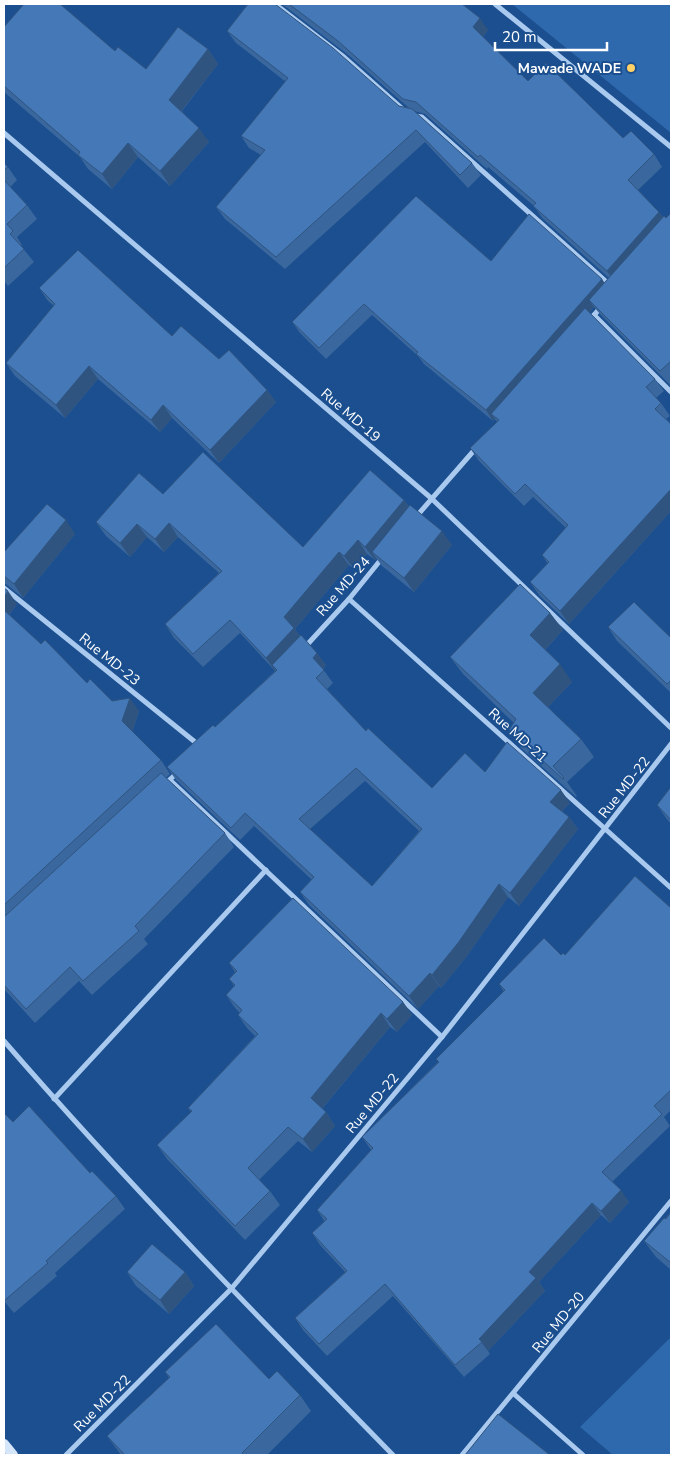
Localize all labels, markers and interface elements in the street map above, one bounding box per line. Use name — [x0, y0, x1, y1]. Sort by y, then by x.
scale bar — [495, 20, 608, 52]
text: 20 m — [502, 27, 537, 47]
place label: Mawade WADE — [518, 59, 621, 78]
marker: Mawade WADE — [625, 62, 637, 74]
street label: Rue MD-19 — [317, 384, 385, 447]
street label: Rue MD-24 — [312, 552, 375, 620]
street label: Rue MD-23 — [75, 629, 144, 690]
street label: Rue MD-21 — [484, 704, 551, 767]
street label: Rue MD-22 — [594, 753, 654, 822]
street label: Rue MD-22 — [342, 1069, 403, 1138]
street label: Rue MD-20 — [528, 1288, 589, 1357]
street label: Rue MD-22 — [70, 1371, 135, 1436]

